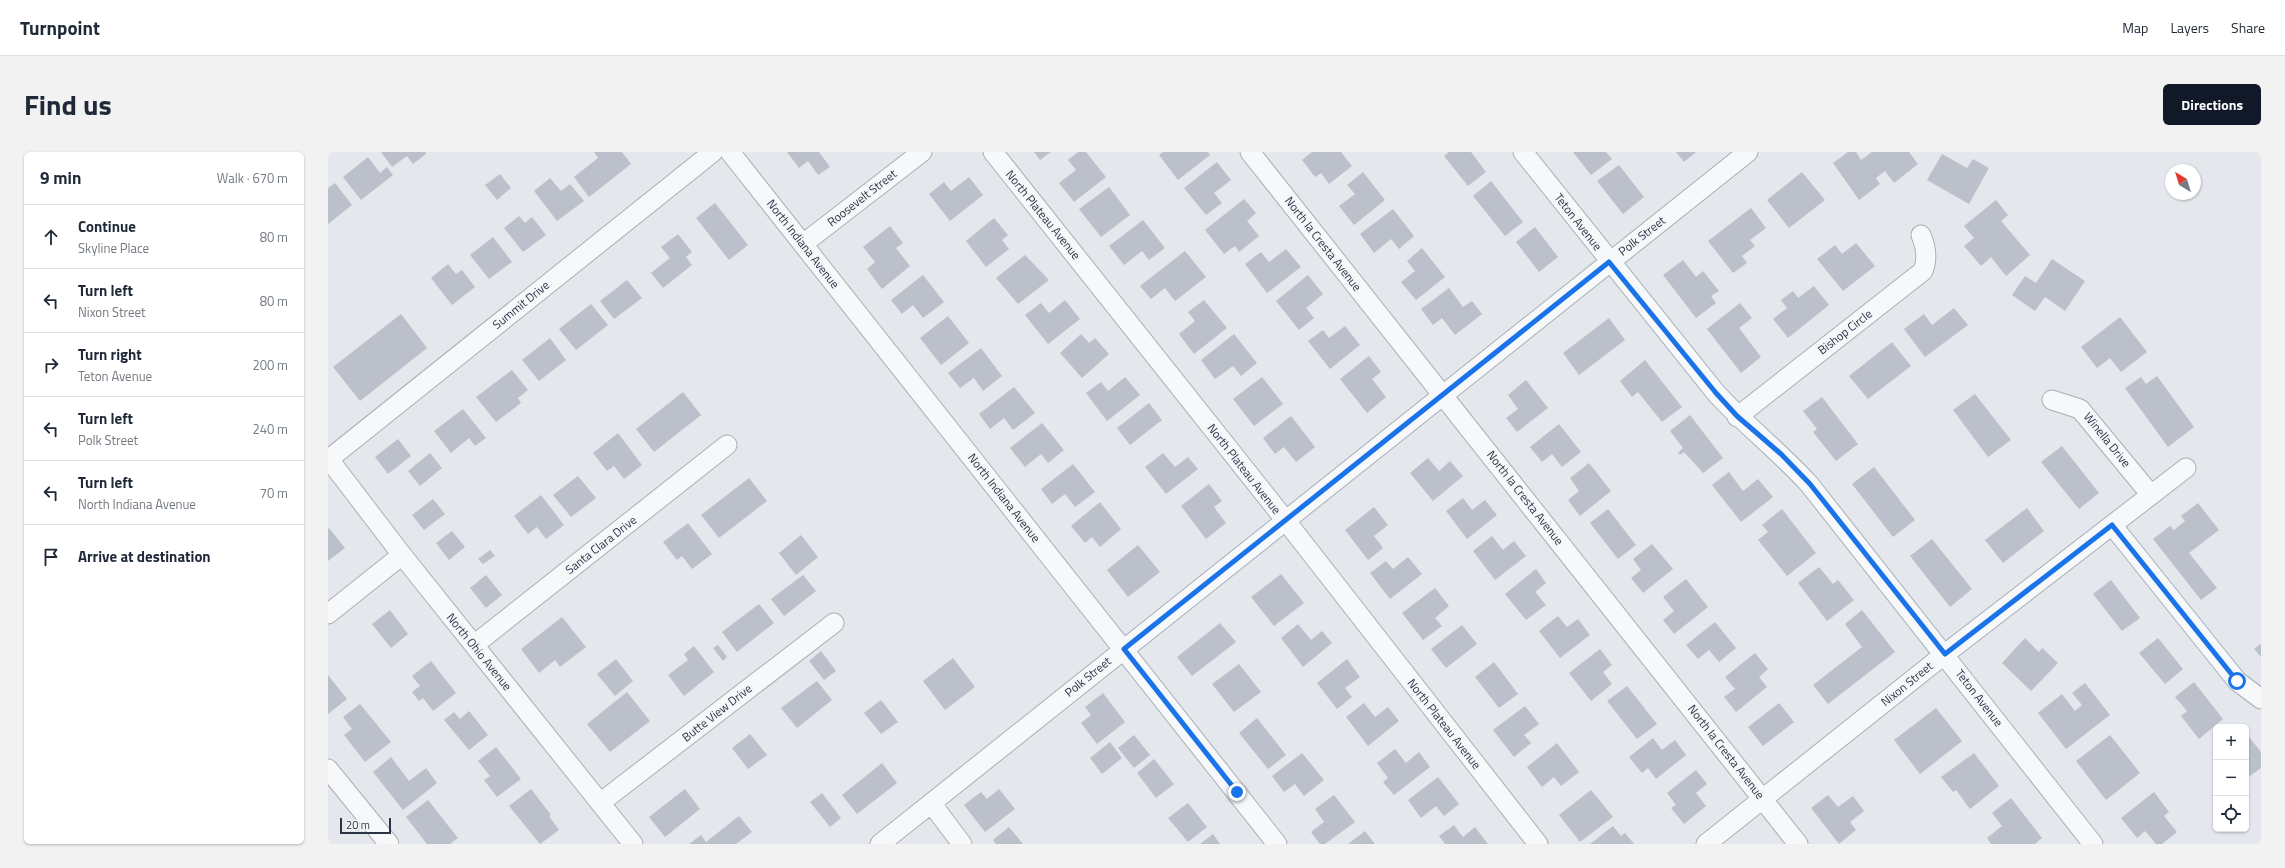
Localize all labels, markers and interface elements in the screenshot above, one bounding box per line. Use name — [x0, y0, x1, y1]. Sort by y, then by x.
text: Turnpoint — [20, 13, 100, 42]
text: Map — [2122, 17, 2148, 38]
text: Layers — [2170, 17, 2209, 38]
text: Share — [2231, 17, 2265, 38]
text: Find us — [24, 83, 112, 126]
button: Directions — [2163, 84, 2261, 125]
street label: Roosevelt Street — [823, 164, 901, 231]
north arrow — [2165, 164, 2201, 200]
text: 9 min — [40, 165, 81, 191]
street label: North Plateau Avenue — [1001, 166, 1086, 264]
text: Walk · 670 m — [217, 168, 288, 188]
street label: Teton Avenue — [1550, 189, 1607, 254]
street label: North la Cresta Avenue — [1280, 192, 1367, 295]
street label: North Indiana Avenue — [762, 195, 844, 292]
street label: Polk Street — [1614, 211, 1670, 260]
text: Continue — [78, 215, 136, 238]
icon: ahead — [40, 226, 62, 248]
text: 80 m — [260, 227, 288, 247]
text: Skyline Place — [78, 238, 149, 258]
street label: Summit Drive — [488, 276, 553, 334]
text: Turn left — [78, 279, 133, 302]
icon: left — [40, 290, 62, 312]
text: 80 m — [260, 291, 288, 311]
text: Nixon Street — [78, 302, 146, 322]
street label: Bishop Circle — [1813, 304, 1876, 359]
text: Turn right — [78, 343, 142, 366]
icon: right — [40, 354, 62, 376]
text: 200 m — [252, 355, 288, 375]
text: Teton Avenue — [78, 366, 152, 386]
text: Turn left — [78, 407, 133, 430]
street label: Winella Drive — [2079, 408, 2136, 471]
icon: left — [40, 418, 62, 440]
text: 240 m — [252, 419, 288, 439]
street label: North Plateau Avenue — [1203, 419, 1286, 518]
text: Polk Street — [78, 430, 138, 450]
street label: North la Cresta Avenue — [1482, 446, 1569, 549]
street label: North Indiana Avenue — [963, 449, 1045, 546]
text: Turn left — [78, 471, 133, 494]
icon: left — [40, 482, 62, 504]
text: 70 m — [260, 483, 288, 503]
text: North Indiana Avenue — [78, 494, 196, 514]
street label: Santa Clara Drive — [561, 511, 640, 579]
text: Arrive at destination — [78, 545, 211, 568]
icon: arrive — [40, 546, 62, 568]
street label: North Ohio Avenue — [442, 609, 517, 695]
street label: Polk Street — [1060, 651, 1116, 701]
street label: Nixon Street — [1876, 656, 1938, 711]
street label: Teton Avenue — [1951, 665, 2008, 730]
route start — [2228, 672, 2246, 690]
street label: North Plateau Avenue — [1403, 674, 1486, 773]
street label: Butte View Drive — [678, 679, 756, 746]
street label: North la Cresta Avenue — [1683, 700, 1770, 803]
map controls — [2213, 724, 2249, 832]
button: + — [2213, 724, 2249, 760]
button: − — [2213, 760, 2249, 796]
route end — [1228, 783, 1246, 801]
button: locate — [2213, 796, 2249, 832]
scale bar — [340, 816, 391, 835]
text: 20 m — [346, 817, 370, 833]

